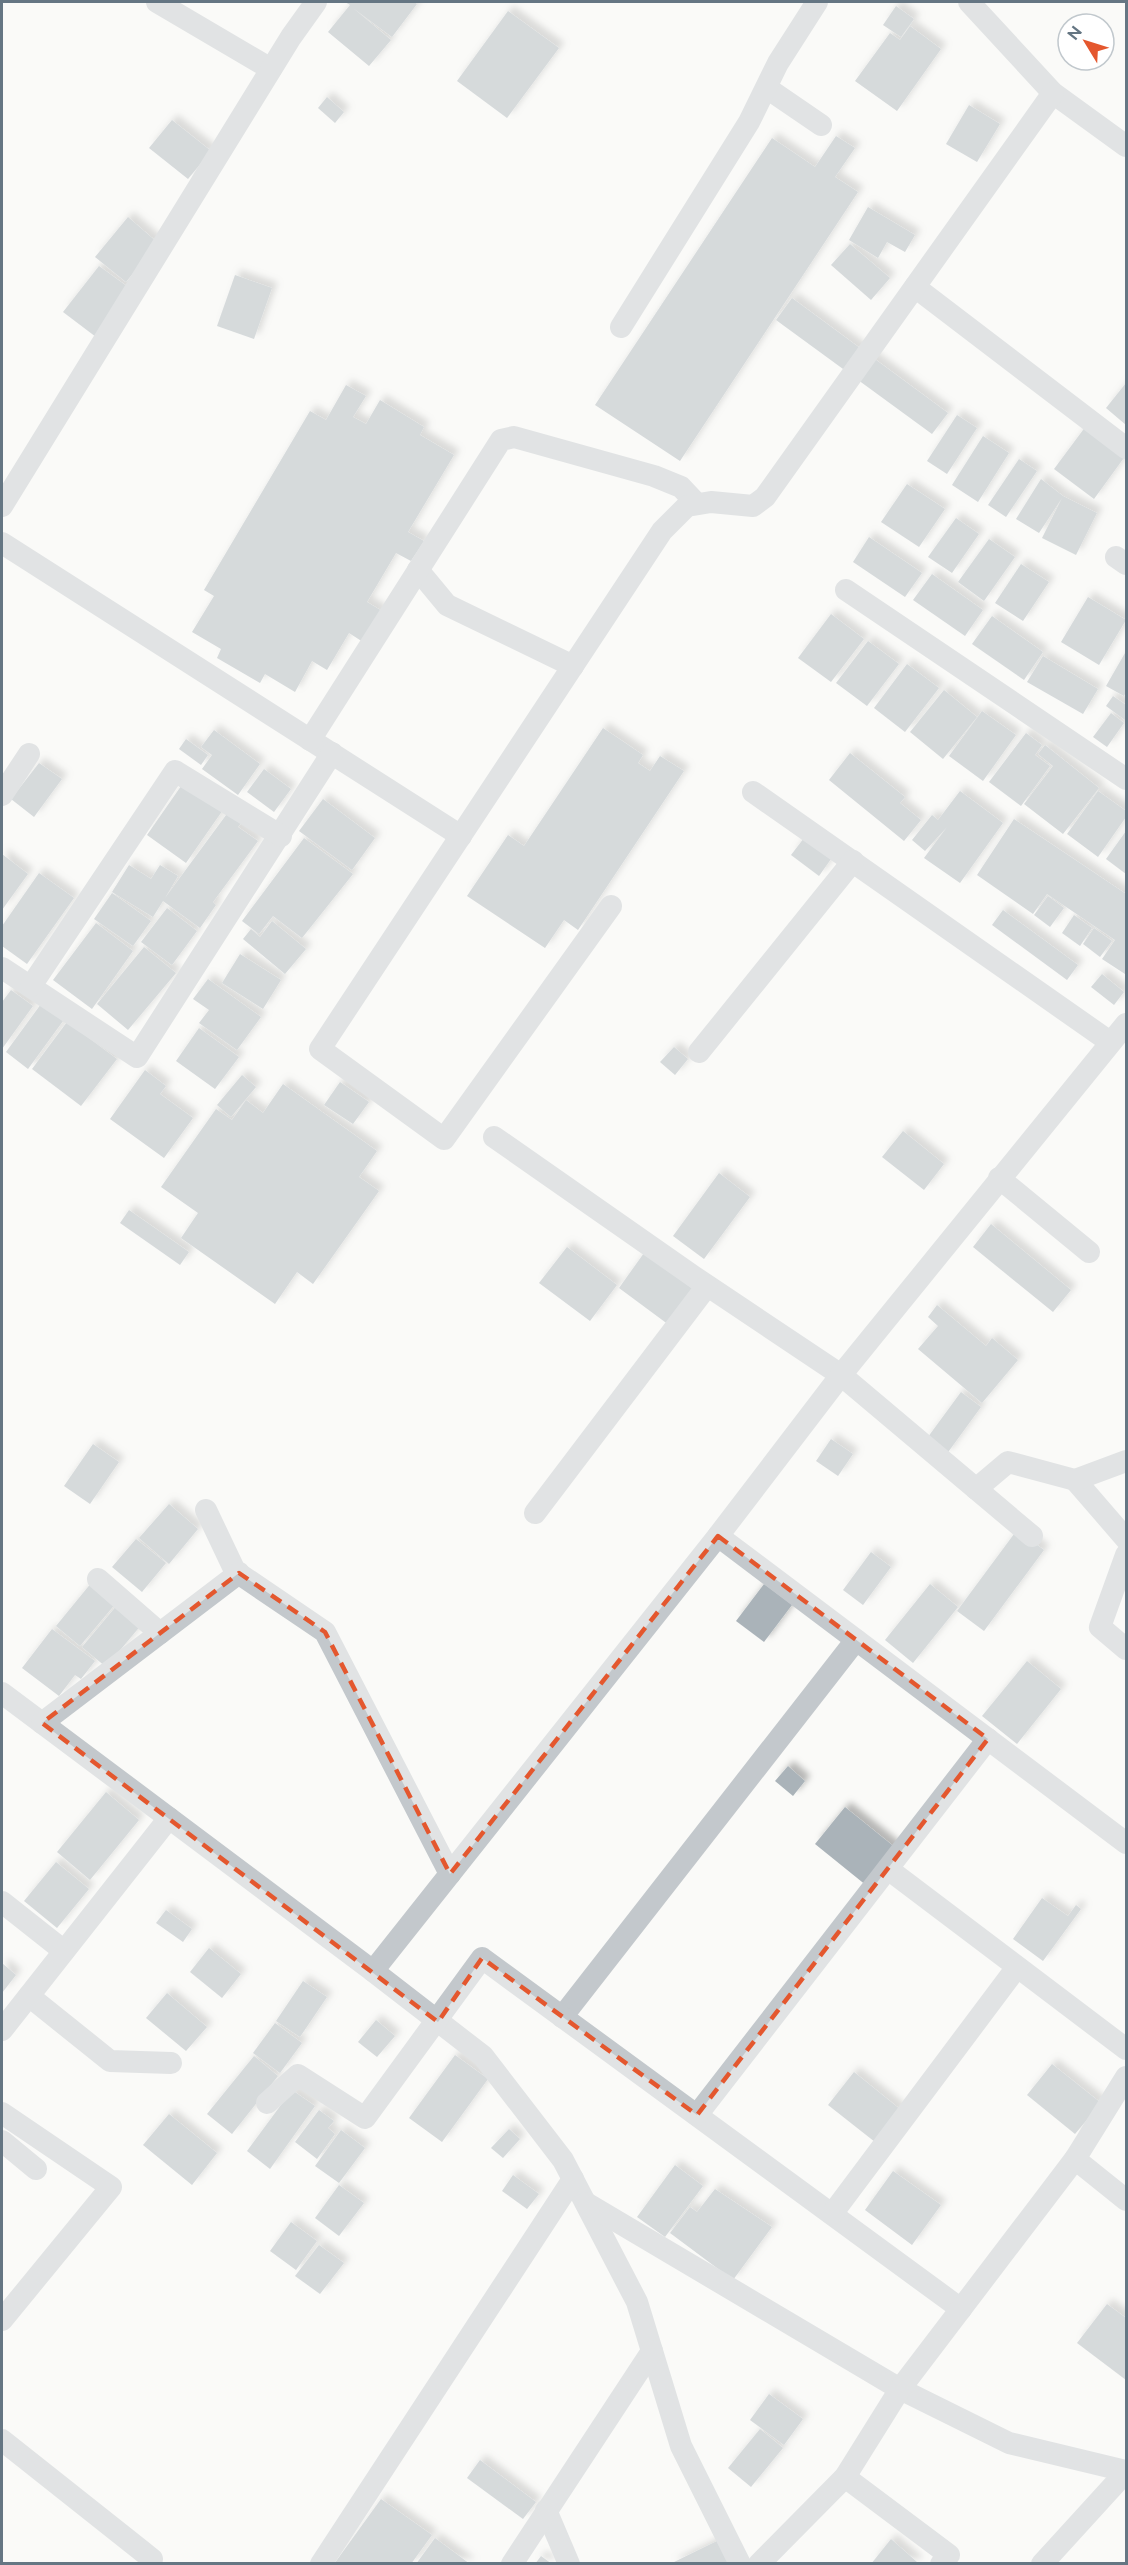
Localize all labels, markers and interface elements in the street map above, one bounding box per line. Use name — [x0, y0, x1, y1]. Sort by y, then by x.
north arrow — [1056, 12, 1116, 72]
text: N — [1063, 22, 1086, 44]

